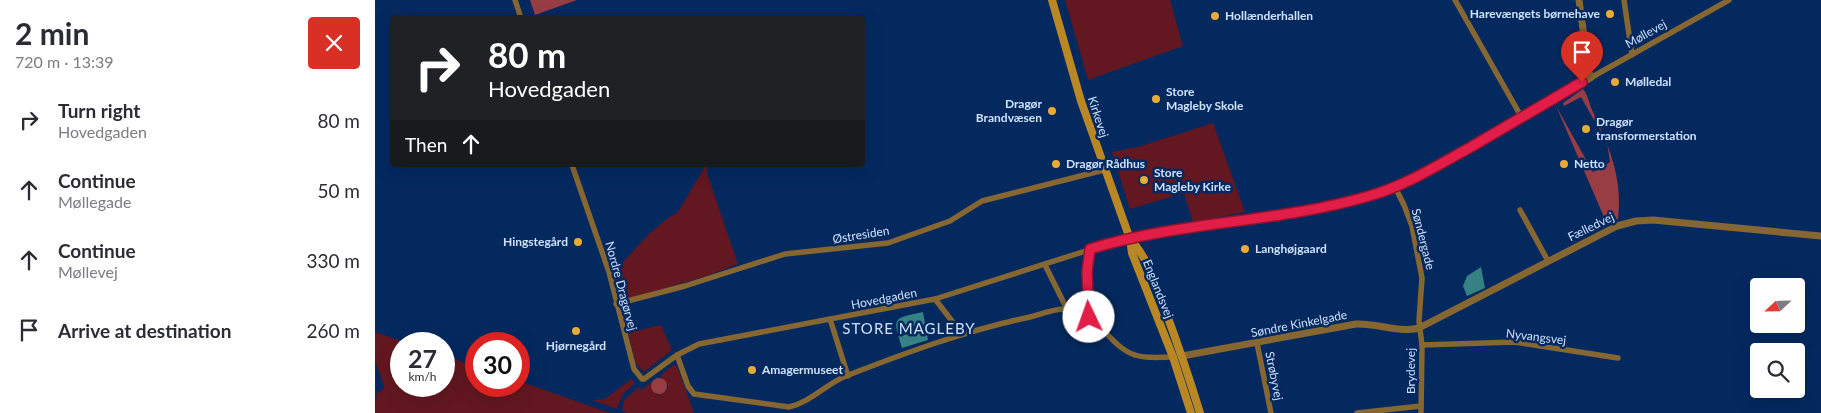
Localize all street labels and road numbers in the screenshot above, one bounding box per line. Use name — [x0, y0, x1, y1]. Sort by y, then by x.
street label: Møllevej — [1622, 16, 1669, 51]
street label: Kirkevej — [1085, 94, 1112, 139]
street label: Søndergade — [1409, 207, 1438, 271]
street label: Fælledvej — [1565, 209, 1616, 244]
street label: Østresiden — [831, 223, 890, 246]
street label: Nordre Dragørvej — [602, 240, 641, 332]
street label: Englandsvej — [1140, 257, 1177, 321]
street label: Hovedgaden — [850, 285, 918, 312]
street label: Søndre Kinkelgade — [1249, 307, 1348, 340]
street label: Nyvangsvej — [1505, 325, 1567, 348]
street label: Brydevej — [1403, 348, 1418, 394]
street label: Strøbyvej — [1262, 350, 1287, 402]

